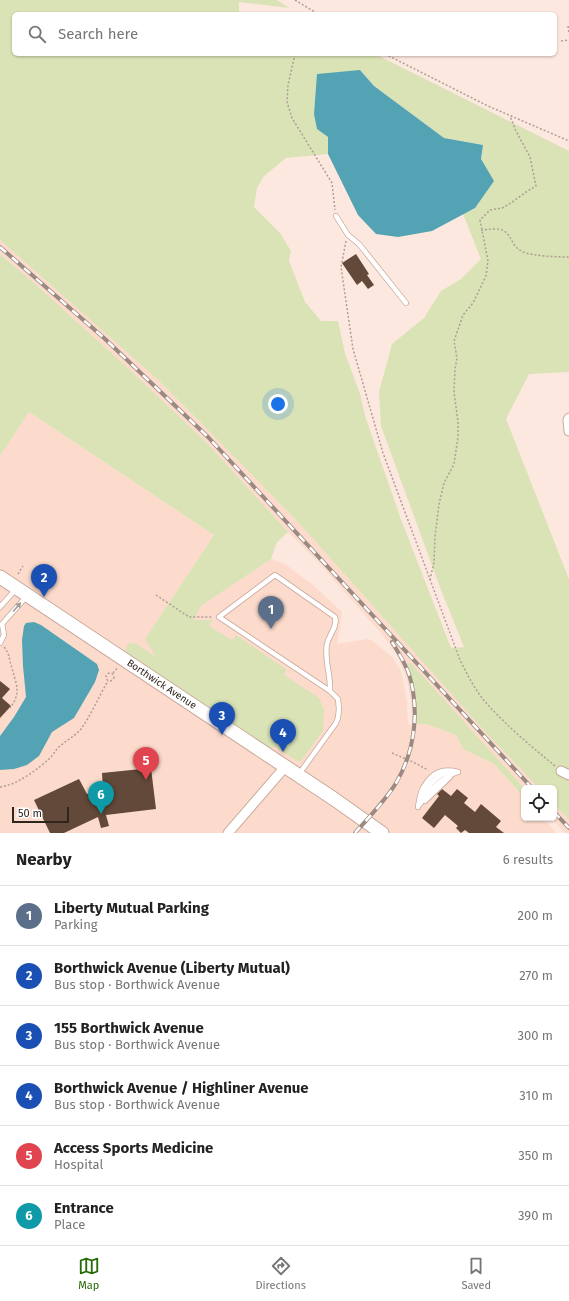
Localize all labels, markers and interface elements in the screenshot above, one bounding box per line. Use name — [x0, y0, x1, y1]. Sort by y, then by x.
search box — [12, 12, 557, 56]
icon: search — [26, 23, 48, 45]
text: Search here — [58, 25, 138, 43]
your location — [268, 394, 288, 414]
pin: 2 — [31, 564, 57, 597]
pin: 1 — [258, 596, 284, 629]
one-way arrow — [13, 601, 22, 612]
street label: Borthwick Avenue — [124, 657, 199, 712]
pin: 3 — [209, 702, 235, 735]
pin: 4 — [270, 719, 296, 752]
pin: 5 — [133, 747, 159, 780]
pin: 6 — [88, 781, 114, 814]
map controls — [521, 785, 557, 821]
button: locate — [521, 785, 557, 821]
scale bar — [12, 805, 69, 824]
text: 50 m — [18, 807, 42, 820]
text: Nearby — [16, 849, 71, 870]
text: 6 results — [503, 852, 553, 867]
text: Liberty Mutual Parking — [54, 899, 209, 917]
text: 1 — [26, 908, 32, 923]
text: 200 m — [517, 908, 553, 923]
text: Parking — [54, 917, 98, 932]
text: Borthwick Avenue (Liberty Mutual) — [54, 959, 290, 977]
text: 2 — [26, 968, 32, 983]
text: 270 m — [519, 968, 553, 983]
text: Bus stop · Borthwick Avenue — [54, 977, 220, 992]
text: 155 Borthwick Avenue — [54, 1019, 204, 1037]
text: 3 — [26, 1028, 32, 1043]
text: 300 m — [517, 1028, 553, 1043]
text: Bus stop · Borthwick Avenue — [54, 1037, 220, 1052]
text: Borthwick Avenue / Highliner Avenue — [54, 1079, 309, 1097]
text: 4 — [25, 1088, 33, 1103]
text: 310 m — [519, 1088, 553, 1103]
text: Bus stop · Borthwick Avenue — [54, 1097, 220, 1112]
text: Access Sports Medicine — [54, 1139, 213, 1157]
text: 5 — [26, 1148, 32, 1163]
text: 350 m — [518, 1148, 553, 1163]
text: Hospital — [54, 1157, 103, 1172]
text: Entrance — [54, 1199, 114, 1217]
text: 6 — [25, 1208, 33, 1223]
text: 390 m — [518, 1208, 553, 1223]
text: Place — [54, 1217, 85, 1232]
tab: Map — [78, 1255, 100, 1292]
tab: Directions — [255, 1255, 306, 1292]
tab: Saved — [461, 1255, 491, 1292]

